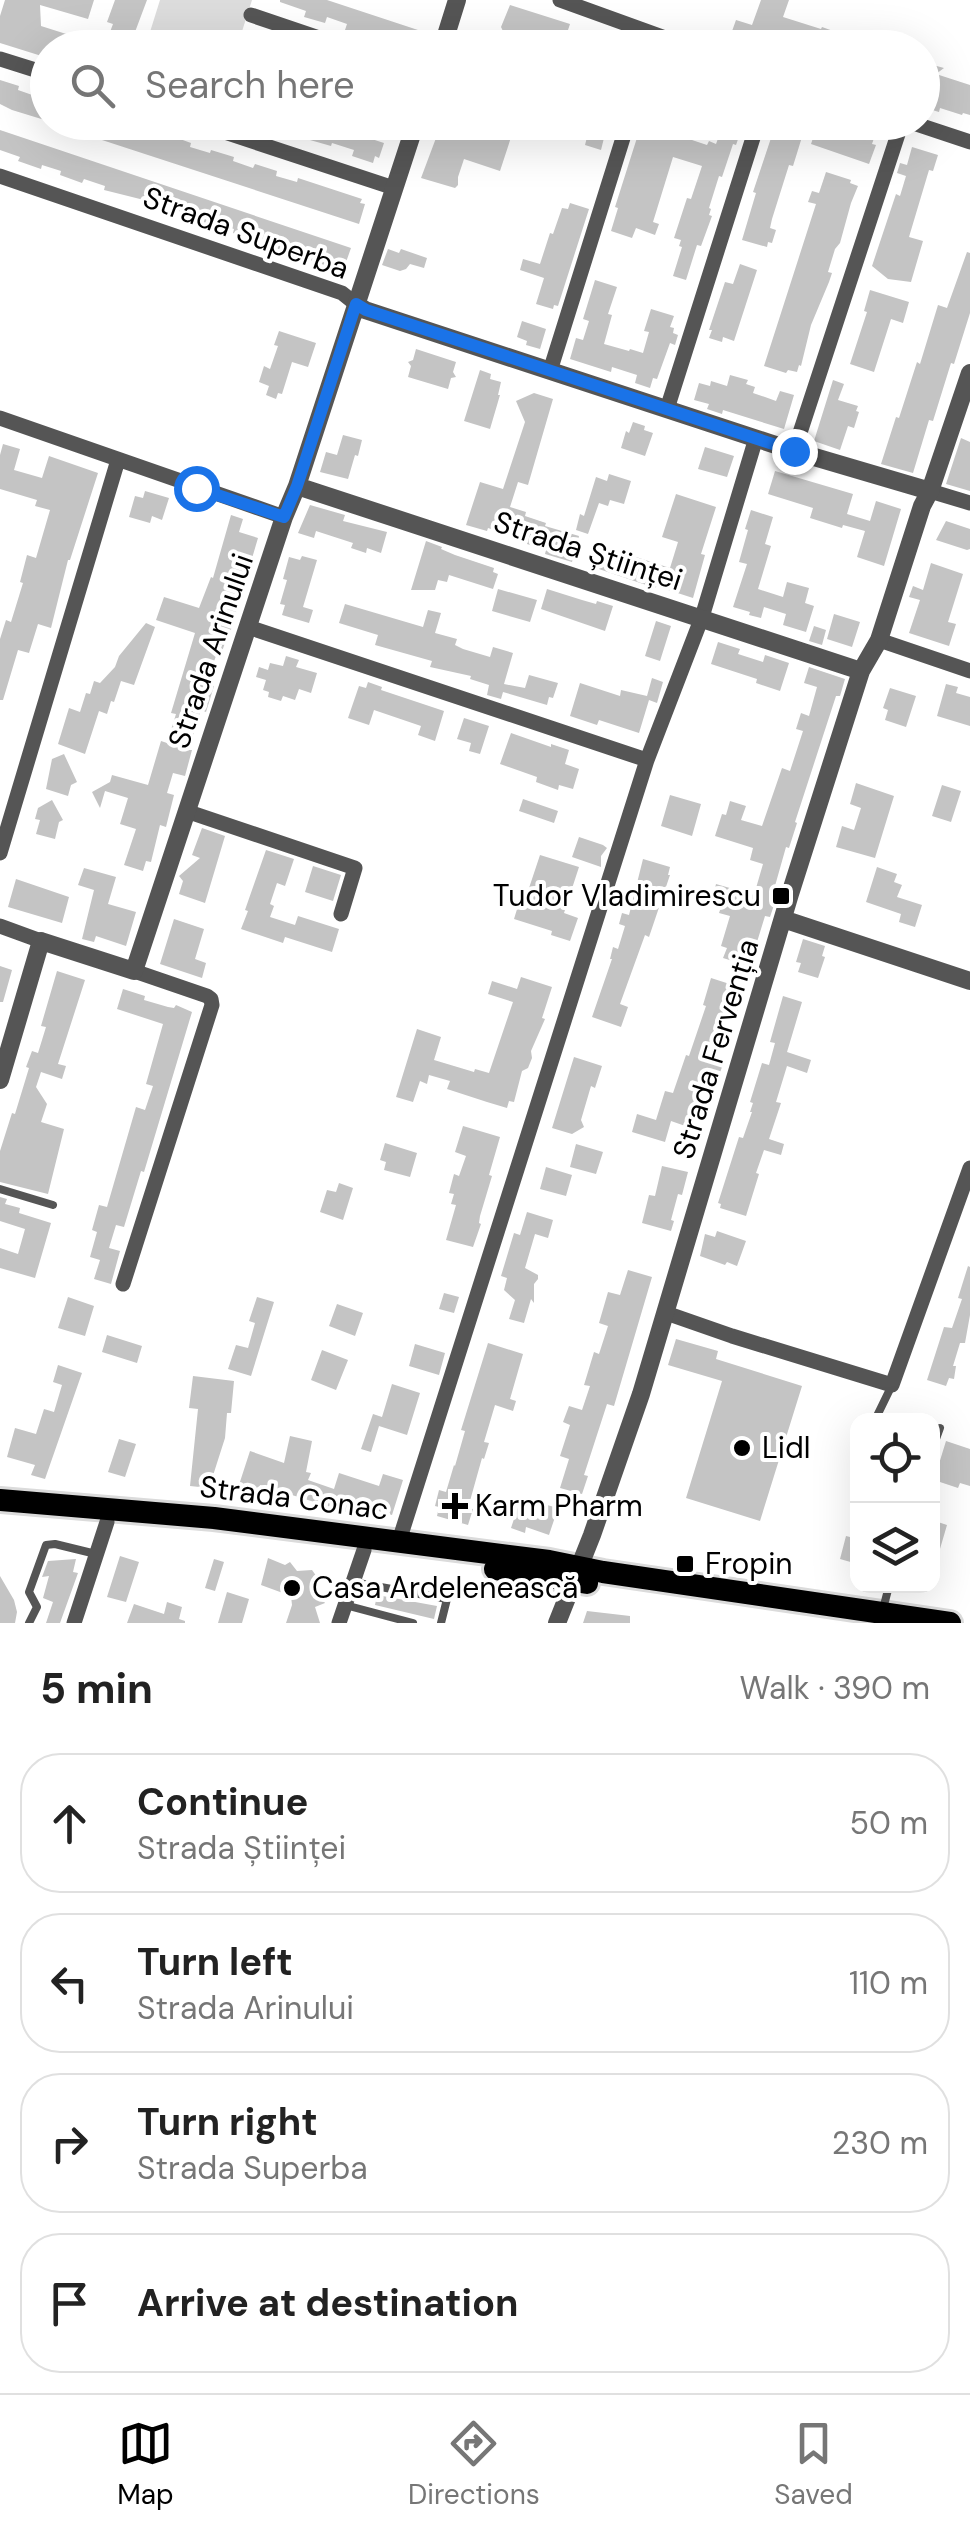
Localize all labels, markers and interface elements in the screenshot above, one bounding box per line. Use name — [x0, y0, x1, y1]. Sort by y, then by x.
search box — [30, 30, 940, 140]
icon: search — [65, 58, 120, 113]
text: Search here — [145, 60, 355, 110]
street label: Strada Superba — [138, 177, 354, 288]
route end — [772, 429, 818, 475]
route start — [174, 466, 220, 512]
street label: Strada Științei — [489, 502, 687, 599]
street label: Strada Arinului — [159, 548, 262, 753]
place label: Tudor Vladimirescu — [493, 876, 761, 915]
marker: Tudor Vladimirescu — [770, 885, 792, 907]
street label: Strada Fervenția — [664, 934, 767, 1164]
map controls — [850, 1413, 940, 1593]
button: locate — [850, 1413, 940, 1503]
place label: Lidl — [762, 1428, 811, 1467]
marker: Lidl — [731, 1437, 753, 1459]
street label: Strada Conac — [198, 1467, 391, 1528]
place label: Karm Pharm — [475, 1486, 643, 1525]
marker: Karm Pharm — [444, 1495, 466, 1517]
button: layers — [850, 1503, 940, 1593]
place label: Fropin — [705, 1544, 793, 1583]
marker: Fropin — [674, 1553, 696, 1575]
place label: Casa Ardelenească — [312, 1568, 578, 1607]
marker: Casa Ardelenească — [281, 1577, 303, 1599]
text: 5 min — [40, 1661, 153, 1716]
text: Walk · 390 m — [740, 1667, 930, 1709]
text: Continue — [137, 1777, 308, 1827]
icon: ahead — [42, 1796, 97, 1851]
text: 50 m — [850, 1802, 928, 1844]
text: Strada Științei — [137, 1827, 346, 1869]
text: Turn left — [137, 1937, 293, 1987]
icon: left — [42, 1956, 97, 2011]
text: 110 m — [849, 1962, 928, 2004]
text: Strada Arinului — [137, 1987, 354, 2029]
text: Turn right — [137, 2097, 318, 2147]
icon: right — [42, 2116, 97, 2171]
text: 230 m — [832, 2122, 928, 2164]
text: Strada Superba — [137, 2147, 368, 2189]
icon: arrive — [42, 2276, 97, 2331]
text: Arrive at destination — [137, 2278, 519, 2328]
tab: Map — [117, 2416, 174, 2513]
tab: Directions — [408, 2416, 540, 2513]
tab: Saved — [774, 2416, 853, 2513]

